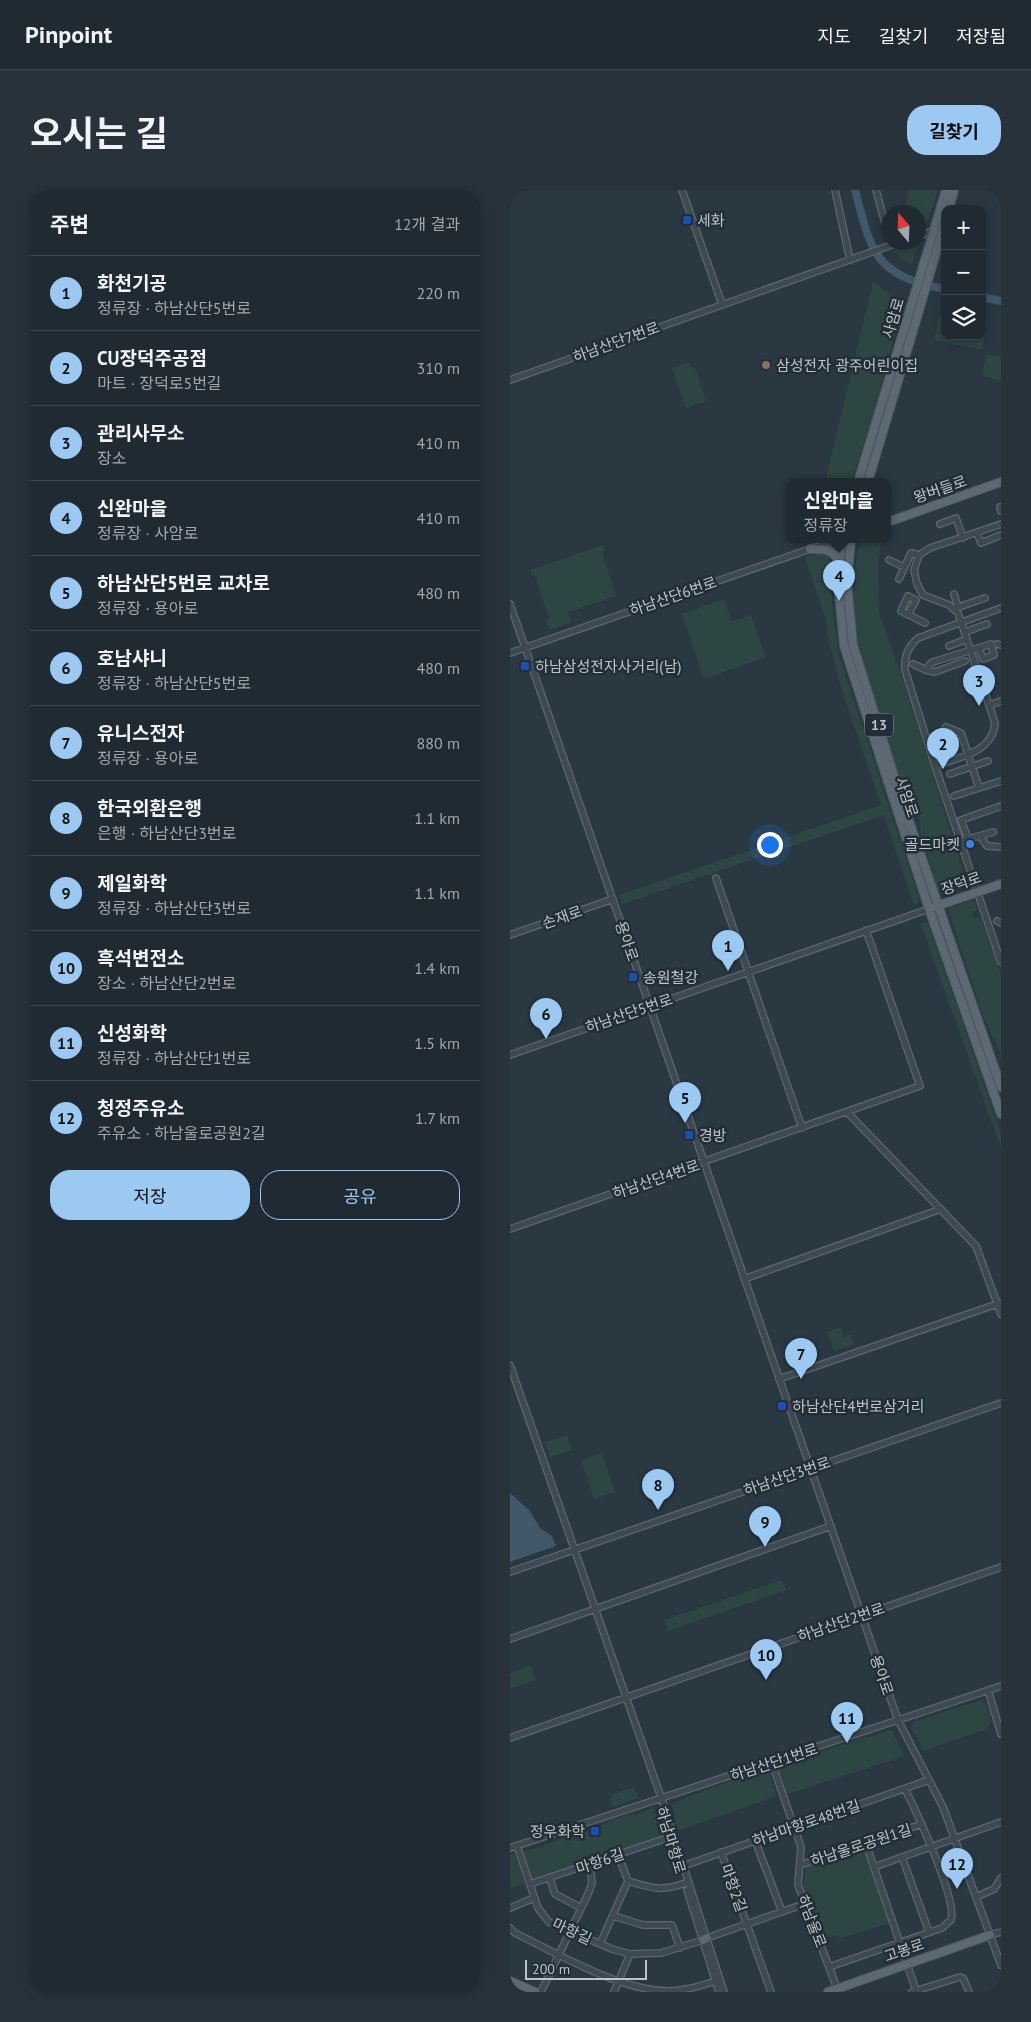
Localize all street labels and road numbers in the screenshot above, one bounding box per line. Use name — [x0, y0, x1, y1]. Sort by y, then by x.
street label: 사암로 — [878, 295, 908, 341]
street label: 하남산단7번로 — [570, 318, 662, 366]
street label: 왕버들로 — [911, 471, 969, 507]
street label: 하남산단6번로 — [627, 572, 719, 620]
road number: 13 — [865, 714, 893, 736]
street label: 사암로 — [892, 774, 922, 820]
street label: 장덕로 — [938, 867, 984, 899]
street label: 손재로 — [539, 901, 585, 933]
street label: 용아로 — [611, 918, 643, 964]
street label: 하남산단5번로 — [583, 989, 675, 1037]
street label: 하남산단4번로 — [610, 1155, 702, 1203]
street label: 하남산단3번로 — [741, 1452, 833, 1500]
street label: 하남산단2번로 — [795, 1598, 887, 1646]
street label: 용아로 — [866, 1652, 898, 1698]
street label: 하남산단1번로 — [728, 1739, 820, 1785]
street label: 하남마항로48번길 — [750, 1796, 862, 1850]
street label: 하남마항로 — [652, 1804, 690, 1876]
street label: 하남울로공원1길 — [808, 1820, 914, 1870]
street label: 마항6길 — [573, 1844, 627, 1878]
street label: 마항2길 — [717, 1861, 751, 1915]
street label: 하남울로 — [793, 1892, 831, 1950]
street label: 마항길 — [549, 1914, 595, 1948]
street label: 고봉로 — [881, 1934, 927, 1966]

